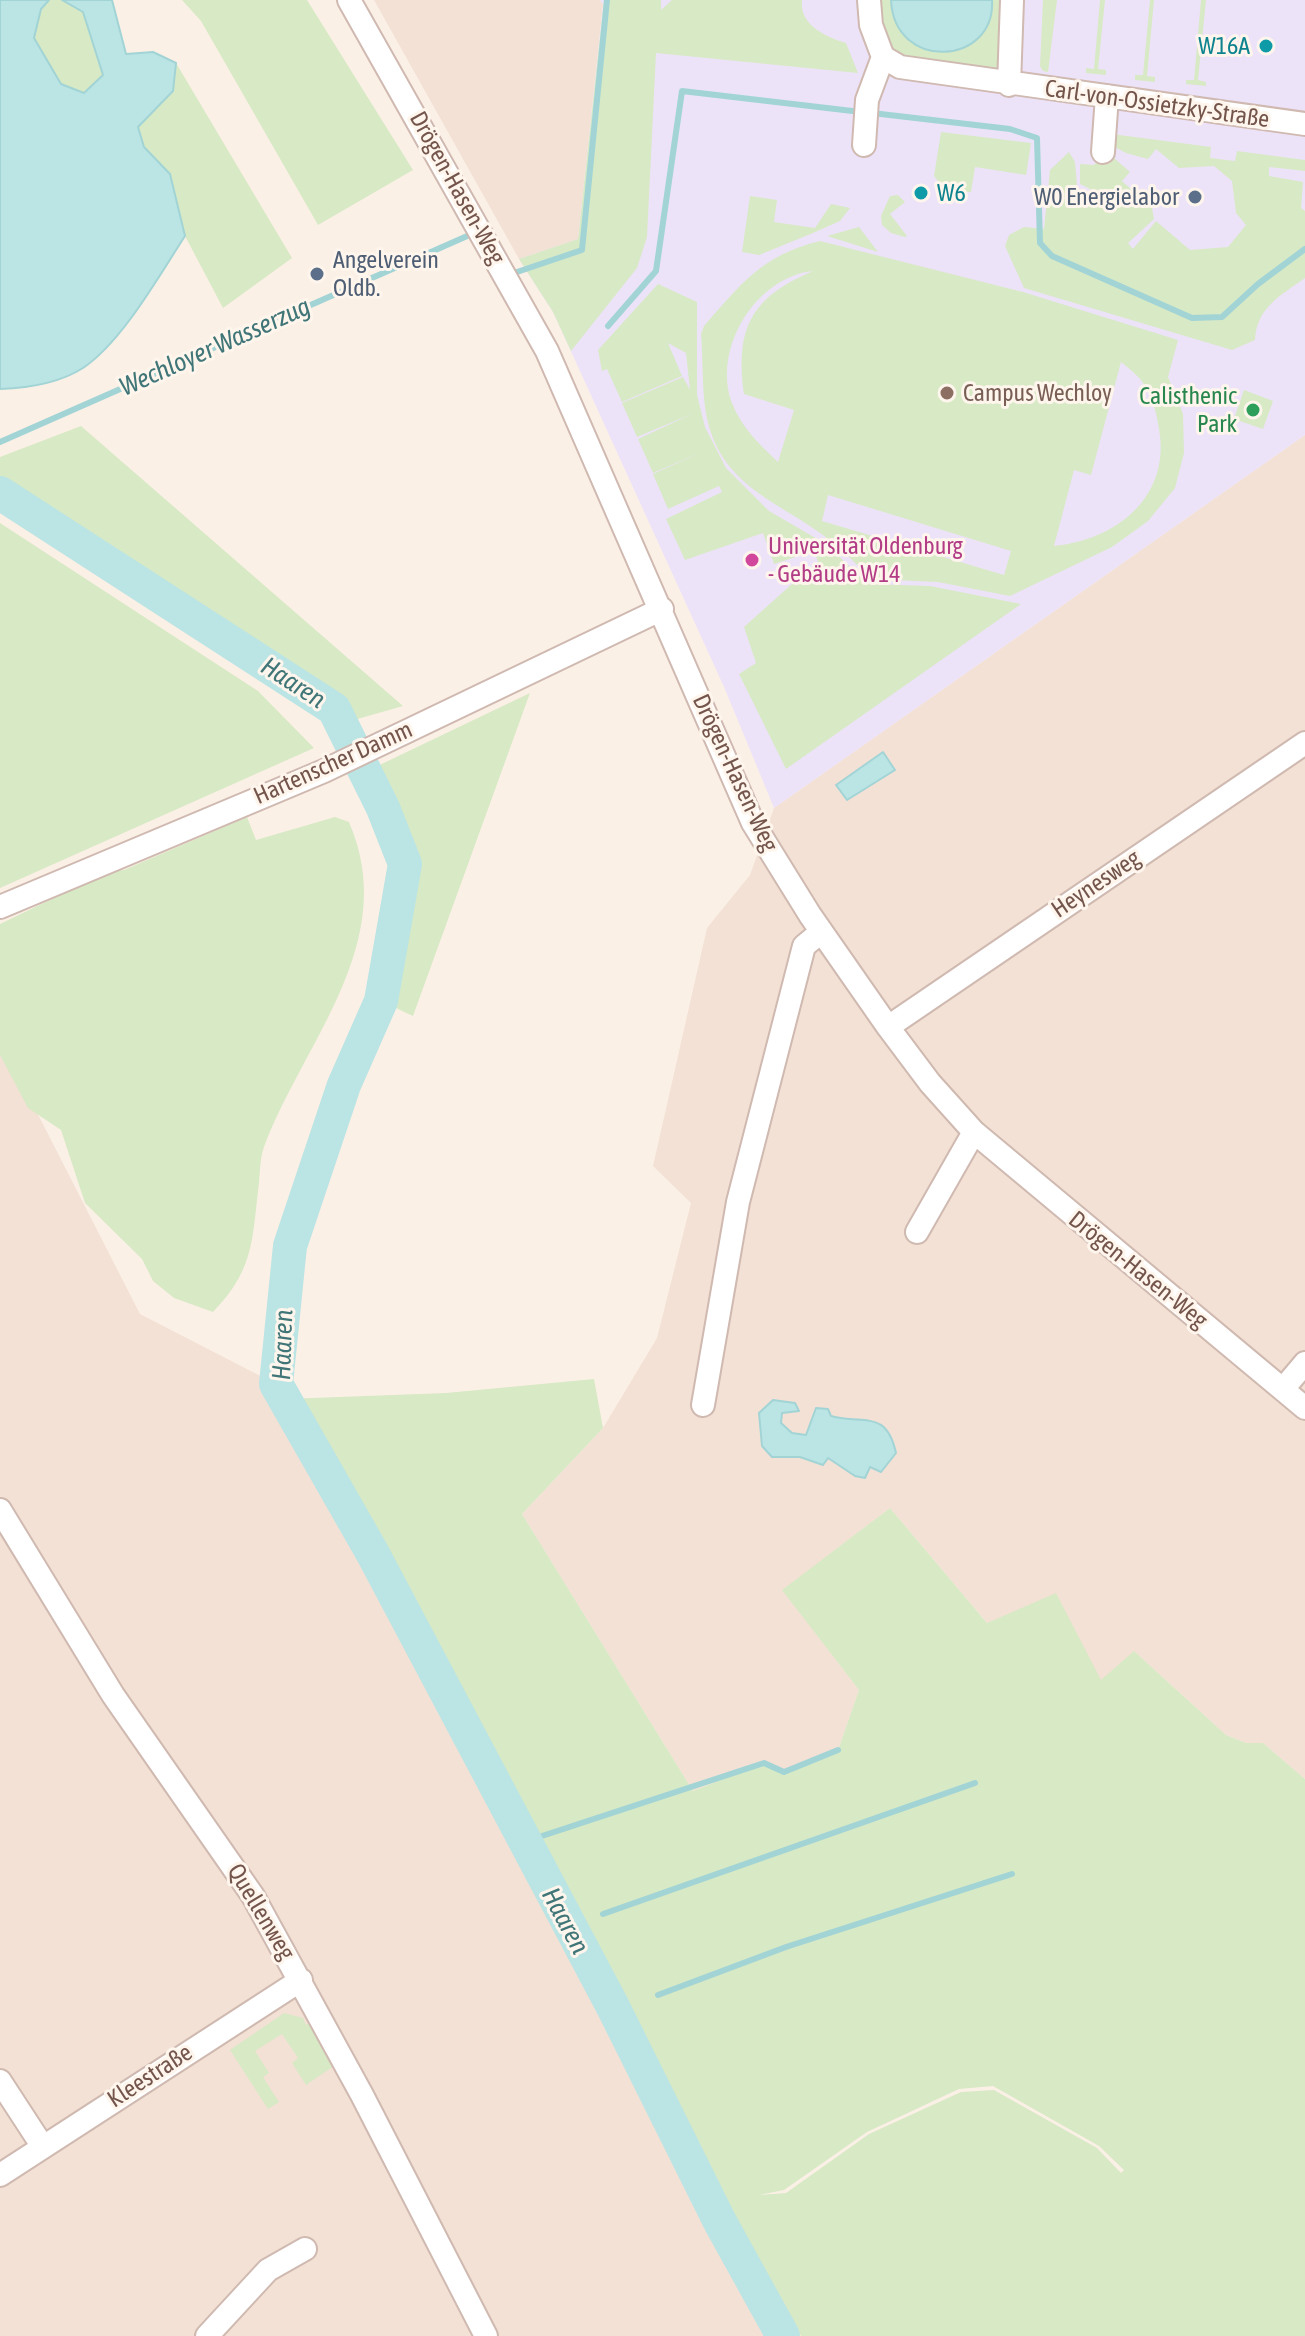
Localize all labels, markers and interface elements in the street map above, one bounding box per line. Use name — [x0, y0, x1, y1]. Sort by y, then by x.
place label: W16A — [1198, 32, 1250, 60]
marker: W16A — [1257, 37, 1275, 55]
street label: Carl-von-Ossietzky-Straße — [1043, 74, 1271, 134]
street label: Drögen-Hasen-Weg — [403, 107, 511, 269]
place label: W6 — [937, 179, 966, 207]
place label: W0 Energielabor — [1034, 183, 1179, 211]
marker: W6 — [912, 184, 930, 202]
marker: W0 Energielabor — [1186, 188, 1204, 206]
place label: Angelverein Oldb. — [333, 246, 439, 302]
marker: Angelverein Oldb. — [308, 265, 326, 283]
water label: Wechloyer Wasserzug — [115, 291, 315, 403]
place label: Campus Wechloy — [963, 379, 1112, 407]
place label: Calisthenic Park — [1139, 382, 1237, 438]
marker: Campus Wechloy — [938, 384, 956, 402]
marker: Calisthenic Park — [1244, 401, 1262, 419]
place label: Universität Oldenburg - Gebäude W14 — [768, 532, 963, 588]
marker: Universität Oldenburg - Gebäude W14 — [743, 551, 761, 569]
water label: Haaren — [255, 651, 331, 715]
street label: Drögen-Hasen-Weg — [686, 690, 784, 856]
street label: Hartenscher Damm — [249, 715, 417, 811]
street label: Heynesweg — [1046, 844, 1146, 924]
street label: Drögen-Hasen-Weg — [1063, 1205, 1213, 1335]
water label: Haaren — [266, 1309, 300, 1381]
street label: Quellenweg — [221, 1859, 301, 1965]
water label: Haaren — [535, 1883, 595, 1959]
street label: Kleestraße — [102, 2038, 198, 2114]

